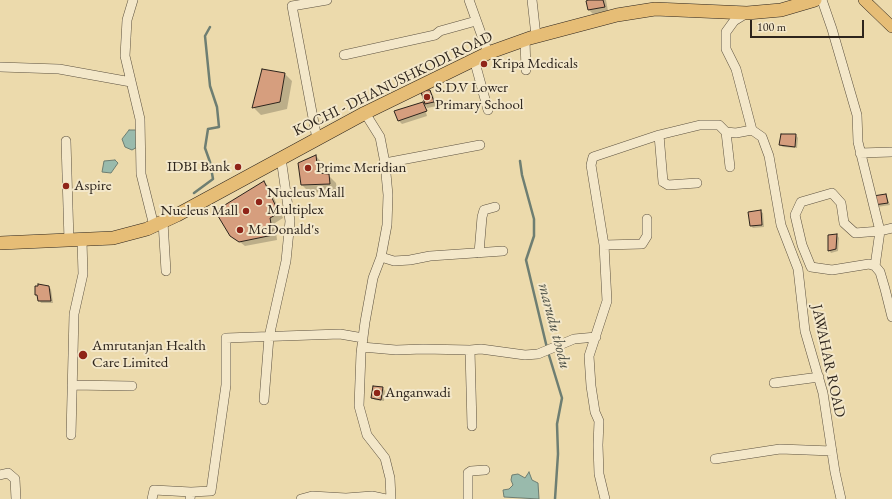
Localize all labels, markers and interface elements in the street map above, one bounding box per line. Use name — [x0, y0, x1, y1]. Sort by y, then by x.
scale bar — [752, 12, 866, 38]
text: 100 m — [757, 19, 786, 35]
street label: KOCHI - DHANUSHKODI ROAD — [290, 28, 496, 140]
place label: Kripa Medicals — [492, 55, 578, 73]
marker: Kripa Medicals — [479, 59, 489, 69]
place label: S.D.V Lower Primary School — [435, 79, 523, 114]
marker: S.D.V Lower Primary School — [422, 92, 432, 102]
place label: IDBI Bank — [167, 158, 230, 176]
place label: Prime Meridian — [316, 159, 406, 177]
marker: IDBI Bank — [233, 162, 243, 172]
marker: Prime Meridian — [303, 163, 313, 173]
place label: Aspire — [74, 177, 112, 195]
marker: Aspire — [61, 181, 71, 191]
place label: Nucleus Mall Multiplex — [267, 184, 344, 219]
marker: Nucleus Mall Multiplex — [254, 197, 264, 207]
place label: Nucleus Mall — [161, 202, 238, 220]
marker: Nucleus Mall — [241, 206, 251, 216]
place label: McDonald's — [248, 221, 319, 239]
marker: McDonald's — [235, 225, 245, 235]
water label: marudu thodu — [533, 281, 575, 371]
street label: JAWAHAR ROAD — [807, 303, 849, 419]
place label: Amrutanjan Health Care Limited — [92, 337, 206, 372]
marker: Amrutanjan Health Care Limited — [77, 349, 89, 361]
place label: Anganwadi — [385, 384, 451, 402]
marker: Anganwadi — [372, 388, 382, 398]

